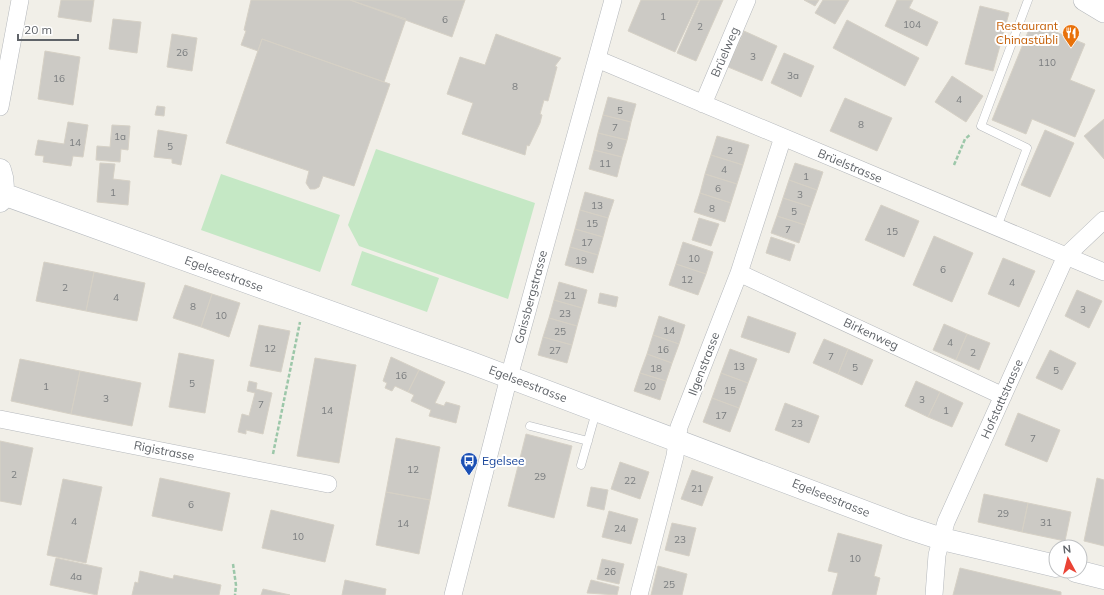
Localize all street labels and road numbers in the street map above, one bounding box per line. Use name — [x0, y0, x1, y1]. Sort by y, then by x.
street label: Brüelweg — [707, 25, 742, 79]
street label: Brüelstrasse — [816, 145, 885, 186]
street label: Gaissbergstrasse — [511, 249, 550, 345]
street label: Egelseestrasse — [183, 252, 266, 295]
street label: Birkenweg — [841, 314, 901, 353]
street label: Ilgenstrasse — [685, 330, 723, 398]
street label: Hofstattstrasse — [977, 357, 1026, 441]
street label: Egelseestrasse — [487, 362, 569, 405]
street label: Rigistrasse — [133, 437, 196, 464]
street label: Egelseestrasse — [790, 475, 872, 520]

